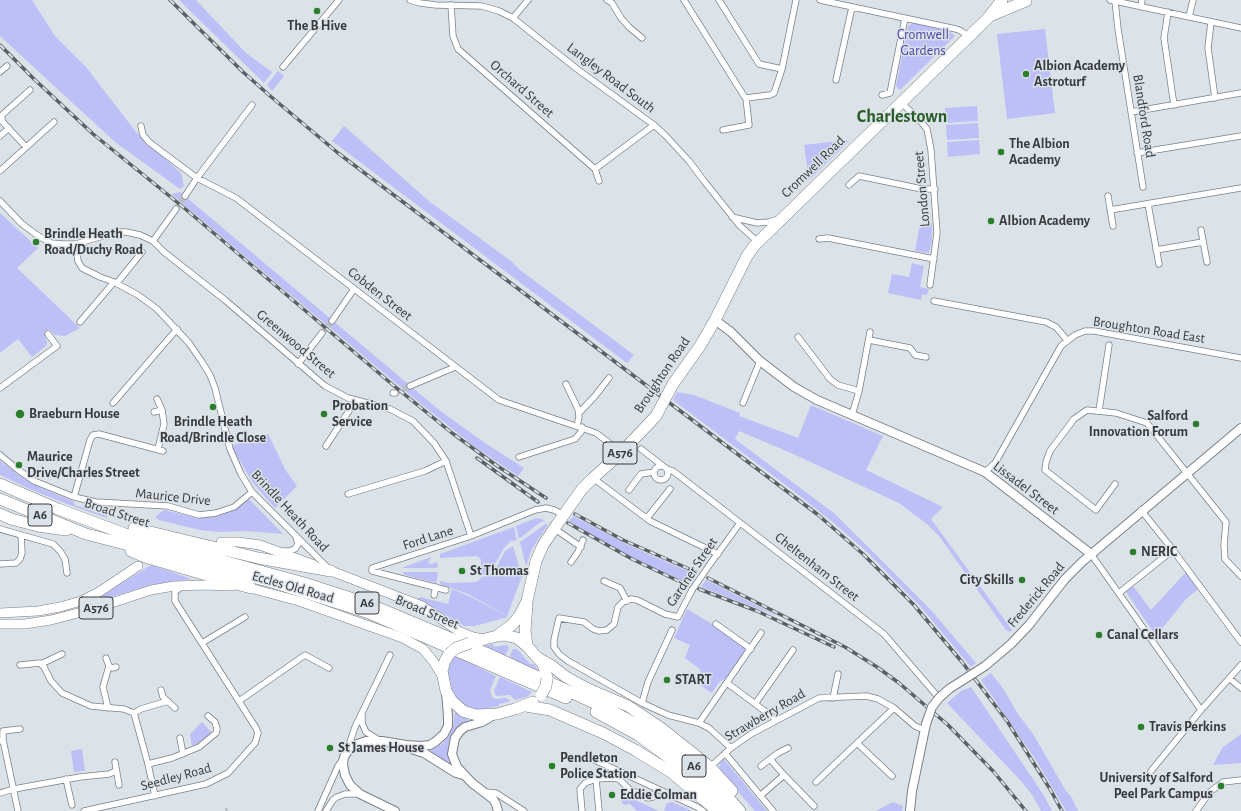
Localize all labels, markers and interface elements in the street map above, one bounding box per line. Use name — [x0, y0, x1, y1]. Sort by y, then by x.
marker: The B Hive — [312, 6, 322, 16]
place label: The B Hive — [287, 18, 347, 34]
park label: Cromwell Gardens — [897, 27, 949, 60]
street label: Langley Road South — [563, 39, 659, 117]
street label: Orchard Street — [487, 57, 557, 121]
place label: Albion Academy Astroturf — [1034, 58, 1125, 90]
marker: Albion Academy Astroturf — [1021, 69, 1031, 79]
street label: Blandford Road — [1129, 73, 1159, 159]
district label: Charlestown — [857, 106, 947, 128]
street label: Cromwell Road — [778, 132, 848, 202]
place label: The Albion Academy — [1009, 136, 1070, 168]
marker: The Albion Academy — [996, 147, 1006, 157]
street label: London Street — [910, 150, 934, 228]
place label: Albion Academy — [999, 213, 1090, 229]
marker: Albion Academy — [986, 216, 996, 226]
place label: Brindle Heath Road/Duchy Road — [44, 226, 143, 258]
marker: Brindle Heath Road/Duchy Road — [31, 237, 41, 247]
street label: Cobden Street — [344, 264, 416, 324]
street label: Greenwood Street — [253, 306, 339, 382]
street label: Broughton Road East — [1092, 313, 1206, 347]
street label: Broughton Road — [630, 334, 694, 416]
place label: Probation Service — [332, 398, 388, 430]
marker: Brindle Heath Road/Brindle Close — [208, 402, 218, 412]
place label: Braeburn House — [29, 406, 120, 422]
marker: Braeburn House — [14, 408, 26, 420]
place label: Salford Innovation Forum — [1089, 408, 1188, 440]
marker: Probation Service — [319, 409, 329, 419]
place label: Brindle Heath Road/Brindle Close — [160, 414, 266, 446]
marker: Salford Innovation Forum — [1191, 419, 1201, 429]
road number: A576 — [603, 442, 637, 464]
place label: Maurice Drive/Charles Street — [27, 449, 140, 482]
street label: Lissadel Street — [990, 458, 1062, 518]
marker: Maurice Drive/Charles Street — [14, 460, 24, 470]
street label: Brindle Heath Road — [248, 466, 332, 556]
street label: Maurice Drive — [135, 485, 211, 509]
street label: Broad Street — [82, 495, 152, 531]
road number: A6 — [28, 504, 52, 526]
street label: Ford Lane — [401, 522, 455, 554]
street label: Cheltenham Street — [771, 529, 863, 605]
street label: Gardner Street — [663, 534, 721, 610]
place label: NERIC — [1141, 544, 1177, 560]
marker: NERIC — [1128, 547, 1138, 557]
street label: Frederick Road — [1004, 559, 1068, 631]
place label: St Thomas — [470, 563, 529, 579]
marker: St Thomas — [457, 566, 467, 576]
street label: Eccles Old Road — [250, 567, 336, 607]
place label: City Skills — [960, 572, 1014, 588]
marker: City Skills — [1017, 575, 1027, 585]
street label: Broad Street — [393, 591, 461, 633]
road number: A6 — [355, 592, 379, 614]
road number: A576 — [79, 597, 113, 619]
place label: Canal Cellars — [1107, 627, 1179, 643]
marker: Canal Cellars — [1094, 630, 1104, 640]
place label: START — [675, 672, 711, 688]
marker: START — [662, 675, 672, 685]
street label: Strawberry Road — [722, 685, 808, 745]
place label: Travis Perkins — [1149, 719, 1226, 735]
marker: Travis Perkins — [1136, 722, 1146, 732]
place label: St James House — [338, 740, 424, 756]
marker: St James House — [325, 743, 335, 753]
place label: Pendleton Police Station — [560, 750, 637, 782]
road number: A6 — [682, 755, 706, 777]
street label: Seedley Road — [139, 759, 213, 795]
marker: Pendleton Police Station — [547, 761, 557, 771]
place label: University of Salford Peel Park Campus — [1100, 770, 1213, 802]
marker: University of Salford Peel Park Campus — [1216, 781, 1226, 791]
place label: Eddie Colman — [620, 787, 697, 803]
marker: Eddie Colman — [607, 790, 617, 800]

